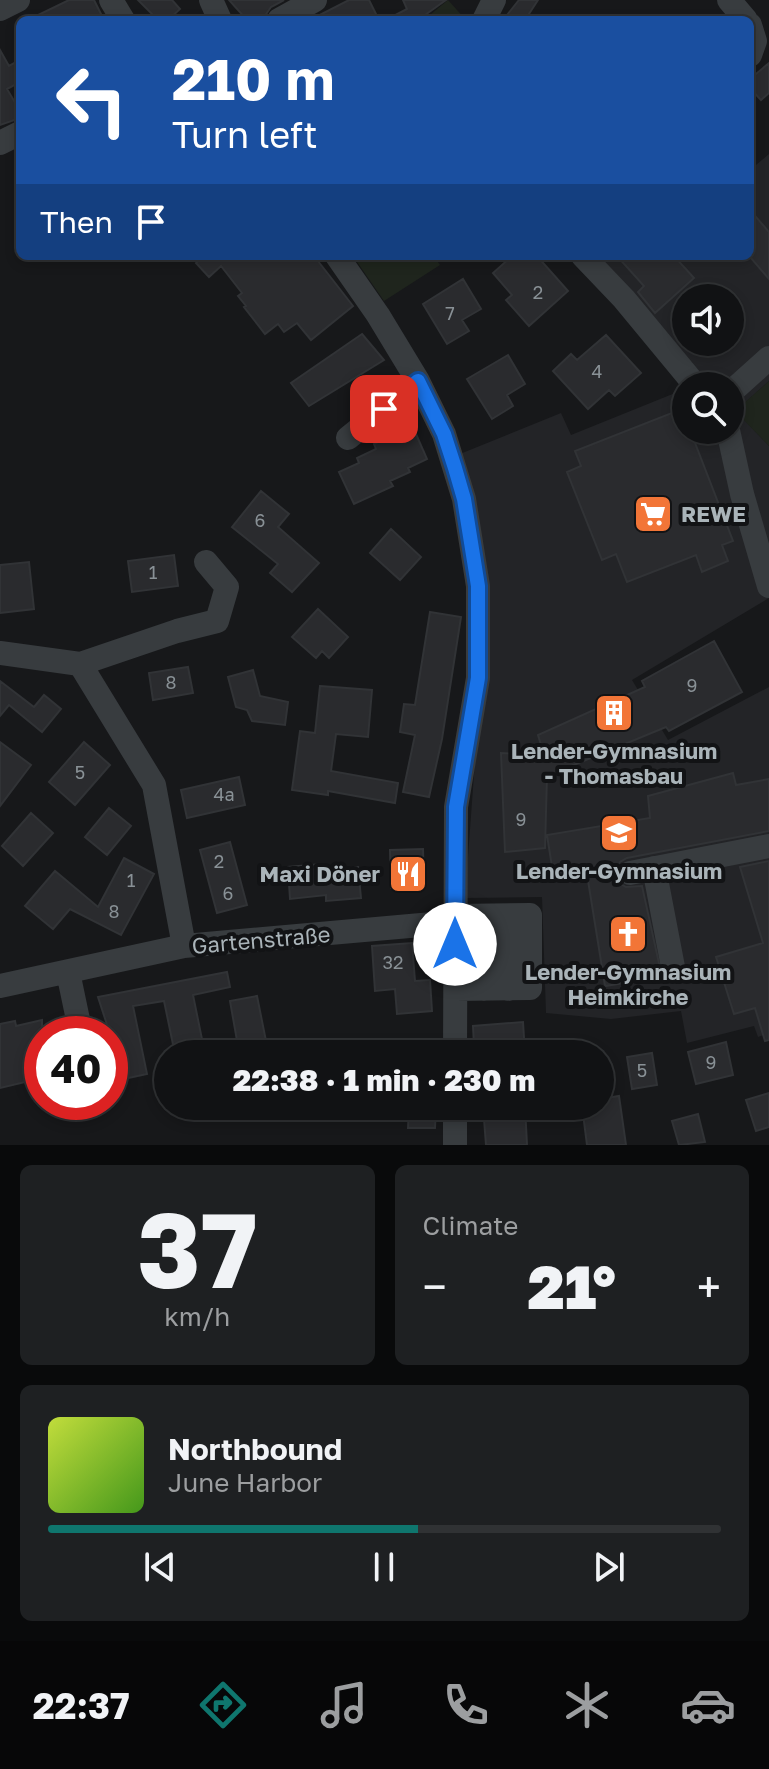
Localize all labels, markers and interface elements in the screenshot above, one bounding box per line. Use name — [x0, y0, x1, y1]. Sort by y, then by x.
text: 210 m — [172, 45, 334, 112]
icon: left — [40, 48, 144, 152]
text: Turn left — [172, 113, 318, 156]
icon: arrive — [129, 200, 173, 244]
text: Then — [40, 204, 113, 240]
house number: 2 — [533, 281, 543, 303]
map controls — [672, 284, 744, 444]
button: sound — [672, 284, 744, 356]
house number: 7 — [445, 302, 455, 324]
house number: 4 — [592, 360, 603, 382]
button: search — [672, 372, 744, 444]
pin — [350, 375, 418, 443]
icon: arrive — [362, 387, 406, 431]
supermarket icon: REWE — [632, 493, 674, 535]
place label: REWE — [681, 500, 746, 527]
house number: 6 — [255, 509, 265, 531]
house number: 1 — [149, 561, 158, 583]
house number: 8 — [166, 671, 176, 693]
house number: 9 — [687, 674, 697, 696]
building icon: Lender-Gymnasium - Thomasbau — [593, 692, 635, 734]
place label: Lender-Gymnasium - Thomasbau — [511, 737, 717, 789]
house number: 5 — [75, 761, 85, 783]
house number: 4a — [213, 783, 235, 805]
house number: 9 — [516, 808, 526, 830]
school or university icon: Lender-Gymnasium — [598, 812, 640, 854]
house number: 2 — [214, 850, 224, 872]
restaurant icon: Maxi Döner — [387, 853, 429, 895]
place label: Lender-Gymnasium — [516, 857, 722, 884]
place label: Maxi Döner — [260, 860, 380, 887]
house number: 1 — [127, 869, 136, 891]
house number: 6 — [223, 882, 233, 904]
house number: 8 — [109, 900, 119, 922]
position arrow — [413, 902, 497, 986]
church icon: Lender-Gymnasium Heimkirche — [607, 913, 649, 955]
street label: Gartenstraße — [191, 920, 331, 959]
house number: 32 — [383, 951, 403, 973]
place label: Lender-Gymnasium Heimkirche — [525, 958, 731, 1010]
speed limit sign: 40 — [24, 1016, 128, 1120]
house number: 9 — [706, 1051, 716, 1073]
house number: 5 — [637, 1059, 647, 1081]
text: 22:38 · 1 min · 230 m — [233, 1062, 535, 1098]
text: 37 — [137, 1186, 257, 1311]
text: Climate — [423, 1210, 518, 1241]
text: 21° — [528, 1250, 616, 1322]
text: − — [423, 1260, 447, 1313]
text: + — [697, 1260, 721, 1313]
text: km/h — [164, 1301, 230, 1332]
text: Northbound — [168, 1431, 342, 1467]
text: June Harbor — [168, 1467, 322, 1498]
icon: previous — [138, 1545, 182, 1589]
icon: pause — [362, 1545, 406, 1589]
icon: next — [587, 1545, 631, 1589]
icon: directions — [195, 1677, 251, 1733]
icon: music — [316, 1677, 372, 1733]
icon: phone — [438, 1677, 494, 1733]
icon: climate — [559, 1677, 615, 1733]
icon: car — [680, 1677, 736, 1733]
text: 22:37 — [33, 1684, 130, 1727]

